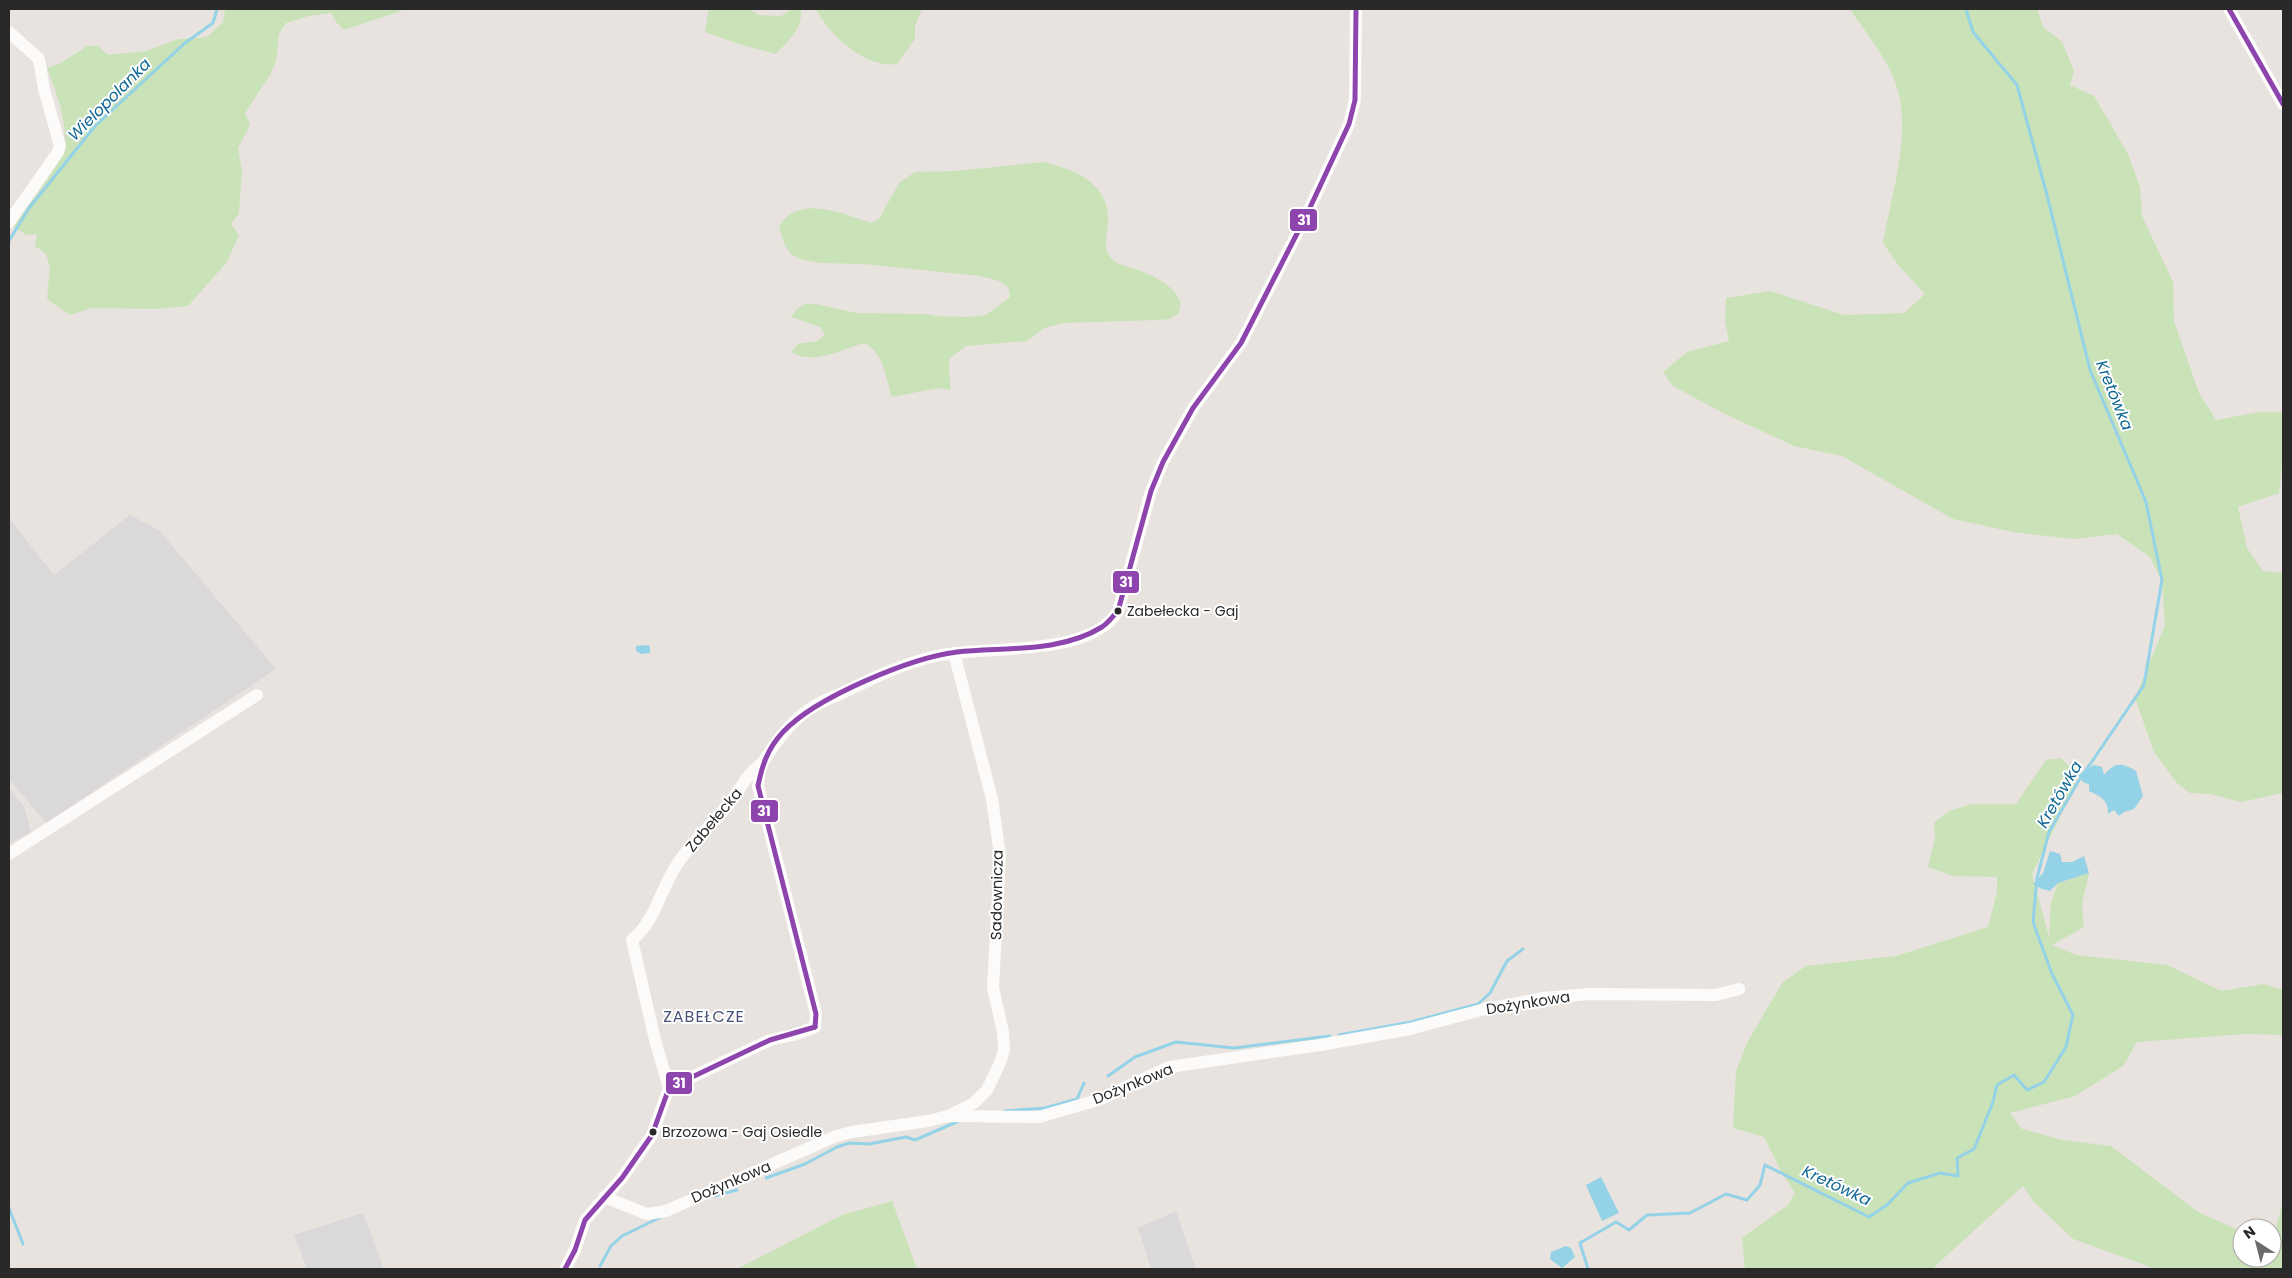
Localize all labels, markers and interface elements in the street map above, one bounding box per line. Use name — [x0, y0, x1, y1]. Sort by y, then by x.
water label: Wielopolanka — [63, 53, 156, 146]
line badge: 31 — [1289, 208, 1318, 232]
text: 31 — [1297, 210, 1311, 230]
water label: Kretówka — [2090, 357, 2139, 434]
line badge: 31 — [1112, 570, 1140, 594]
text: 31 — [1119, 572, 1133, 592]
place label: Zabełecka - Gaj — [1127, 601, 1239, 621]
marker: Zabełecka - Gaj — [1113, 606, 1123, 616]
water label: Kretówka — [2031, 756, 2088, 832]
street label: Zabełecka — [681, 783, 747, 856]
line badge: 31 — [750, 799, 779, 823]
text: 31 — [757, 801, 771, 821]
street label: Sadownicza — [985, 850, 1008, 940]
street label: Dożynkowa — [1484, 985, 1571, 1020]
district label: ZABEŁCZE — [663, 1005, 745, 1028]
street label: Dożynkowa — [1090, 1058, 1176, 1109]
line badge: 31 — [665, 1071, 693, 1095]
text: 31 — [672, 1073, 686, 1093]
place label: Brzozowa - Gaj Osiedle — [662, 1122, 823, 1142]
marker: Brzozowa - Gaj Osiedle — [648, 1127, 658, 1137]
street label: Dożynkowa — [688, 1155, 774, 1208]
water label: Kretówka — [1799, 1159, 1875, 1212]
north arrow — [2232, 1218, 2282, 1268]
text: N — [2239, 1221, 2259, 1244]

